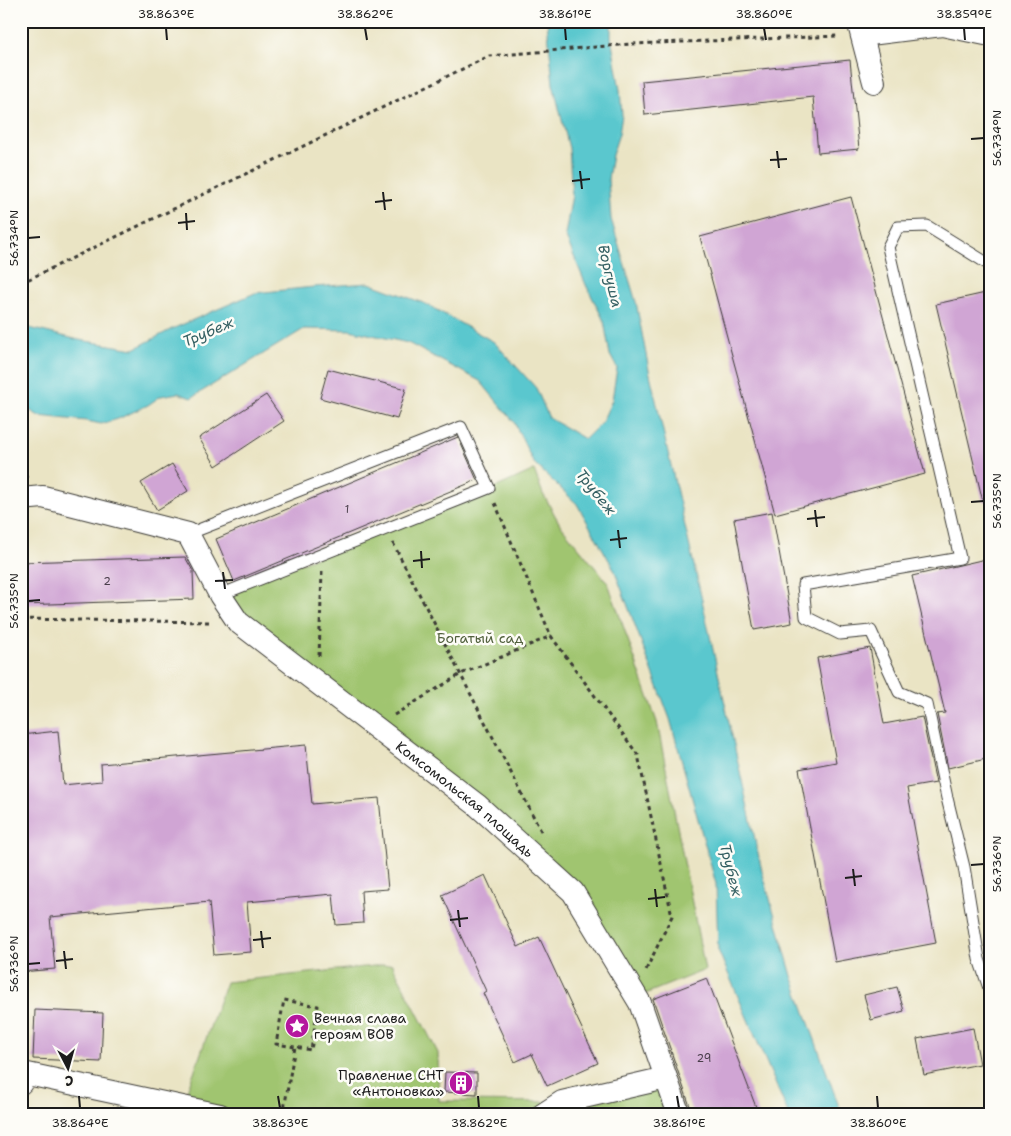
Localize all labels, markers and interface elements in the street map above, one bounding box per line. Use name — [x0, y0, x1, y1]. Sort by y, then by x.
text: 38.863°E — [138, 6, 194, 22]
text: 38.862°E — [337, 6, 393, 22]
text: 38.861°E — [538, 6, 592, 22]
text: 38.860°E — [735, 6, 793, 22]
text: 38.859°E — [936, 6, 992, 22]
text: 56.734°N — [989, 110, 1005, 166]
text: 56.734°N — [6, 210, 22, 266]
water label: Воргуша — [593, 243, 627, 309]
water label: Трубеж — [180, 312, 237, 352]
water label: Трубеж — [571, 465, 621, 520]
text: 56.735°N — [989, 473, 1005, 529]
house number: 1 — [345, 502, 349, 517]
text: 56.735°N — [6, 573, 22, 629]
house number: 2 — [103, 574, 111, 589]
park label: Богатый сад — [437, 629, 524, 647]
street label: Комсомольская площадь — [392, 737, 538, 861]
text: 56.736°N — [989, 836, 1005, 892]
water label: Трубеж — [715, 842, 747, 899]
text: 56.736°N — [6, 936, 22, 992]
place label: Вечная слава героям ВОВ — [314, 1009, 407, 1043]
place icon: Вечная слава героям ВОВ — [284, 1013, 310, 1039]
north arrow — [42, 1044, 92, 1094]
house number: 29 — [697, 1051, 711, 1066]
place label: Правление СНТ «Антоновка» — [339, 1066, 444, 1100]
building icon: Правление СНТ «Антоновка» — [448, 1070, 474, 1096]
text: С — [64, 1072, 75, 1090]
text: 38.864°E — [52, 1115, 109, 1131]
text: 38.863°E — [252, 1115, 308, 1131]
text: 38.862°E — [451, 1115, 507, 1131]
text: 38.861°E — [652, 1115, 706, 1131]
text: 38.860°E — [849, 1115, 907, 1131]

